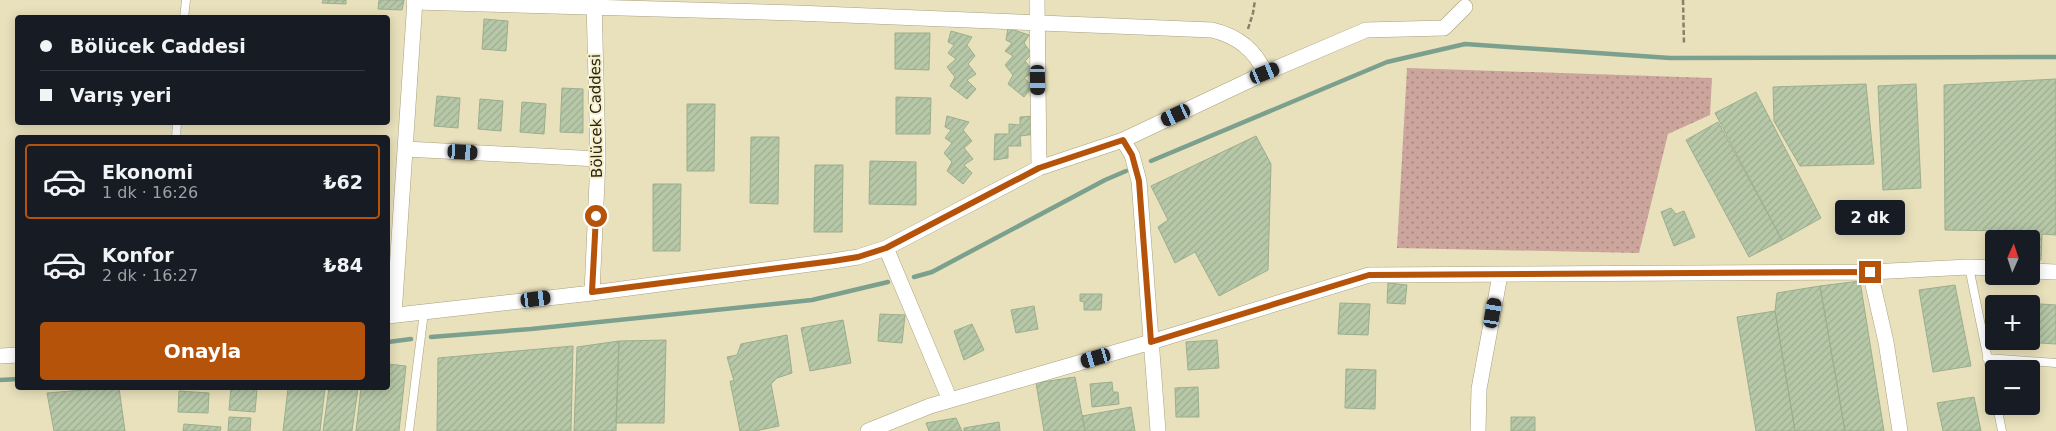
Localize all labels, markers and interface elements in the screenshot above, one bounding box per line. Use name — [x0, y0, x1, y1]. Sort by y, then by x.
text: Bölücek Caddesi — [70, 35, 246, 57]
street label: Bölücek Caddesi — [586, 54, 606, 178]
car — [1248, 60, 1281, 86]
car — [1030, 65, 1045, 95]
text: Varış yeri — [70, 84, 171, 106]
car — [1159, 102, 1192, 128]
car — [447, 144, 478, 160]
icon: car — [42, 159, 87, 204]
text: Ekonomi — [102, 161, 193, 183]
text: ₺62 — [323, 171, 363, 193]
text: 1 dk · 16:26 — [102, 183, 198, 202]
callout: 2 dk — [1835, 200, 1905, 234]
route start — [585, 205, 607, 227]
text: 2 dk — [1851, 208, 1889, 227]
north arrow — [1985, 230, 2040, 285]
map controls — [1985, 230, 2040, 415]
icon: car — [42, 242, 87, 287]
text: Konfor — [102, 244, 174, 266]
text: ₺84 — [323, 254, 363, 276]
route end — [1859, 261, 1881, 283]
text: 2 dk · 16:27 — [102, 266, 198, 285]
car — [520, 290, 551, 308]
button: + — [1985, 295, 2040, 350]
car — [1483, 297, 1502, 329]
button: Onayla — [40, 322, 365, 380]
car — [1079, 347, 1112, 369]
button: − — [1985, 360, 2040, 415]

